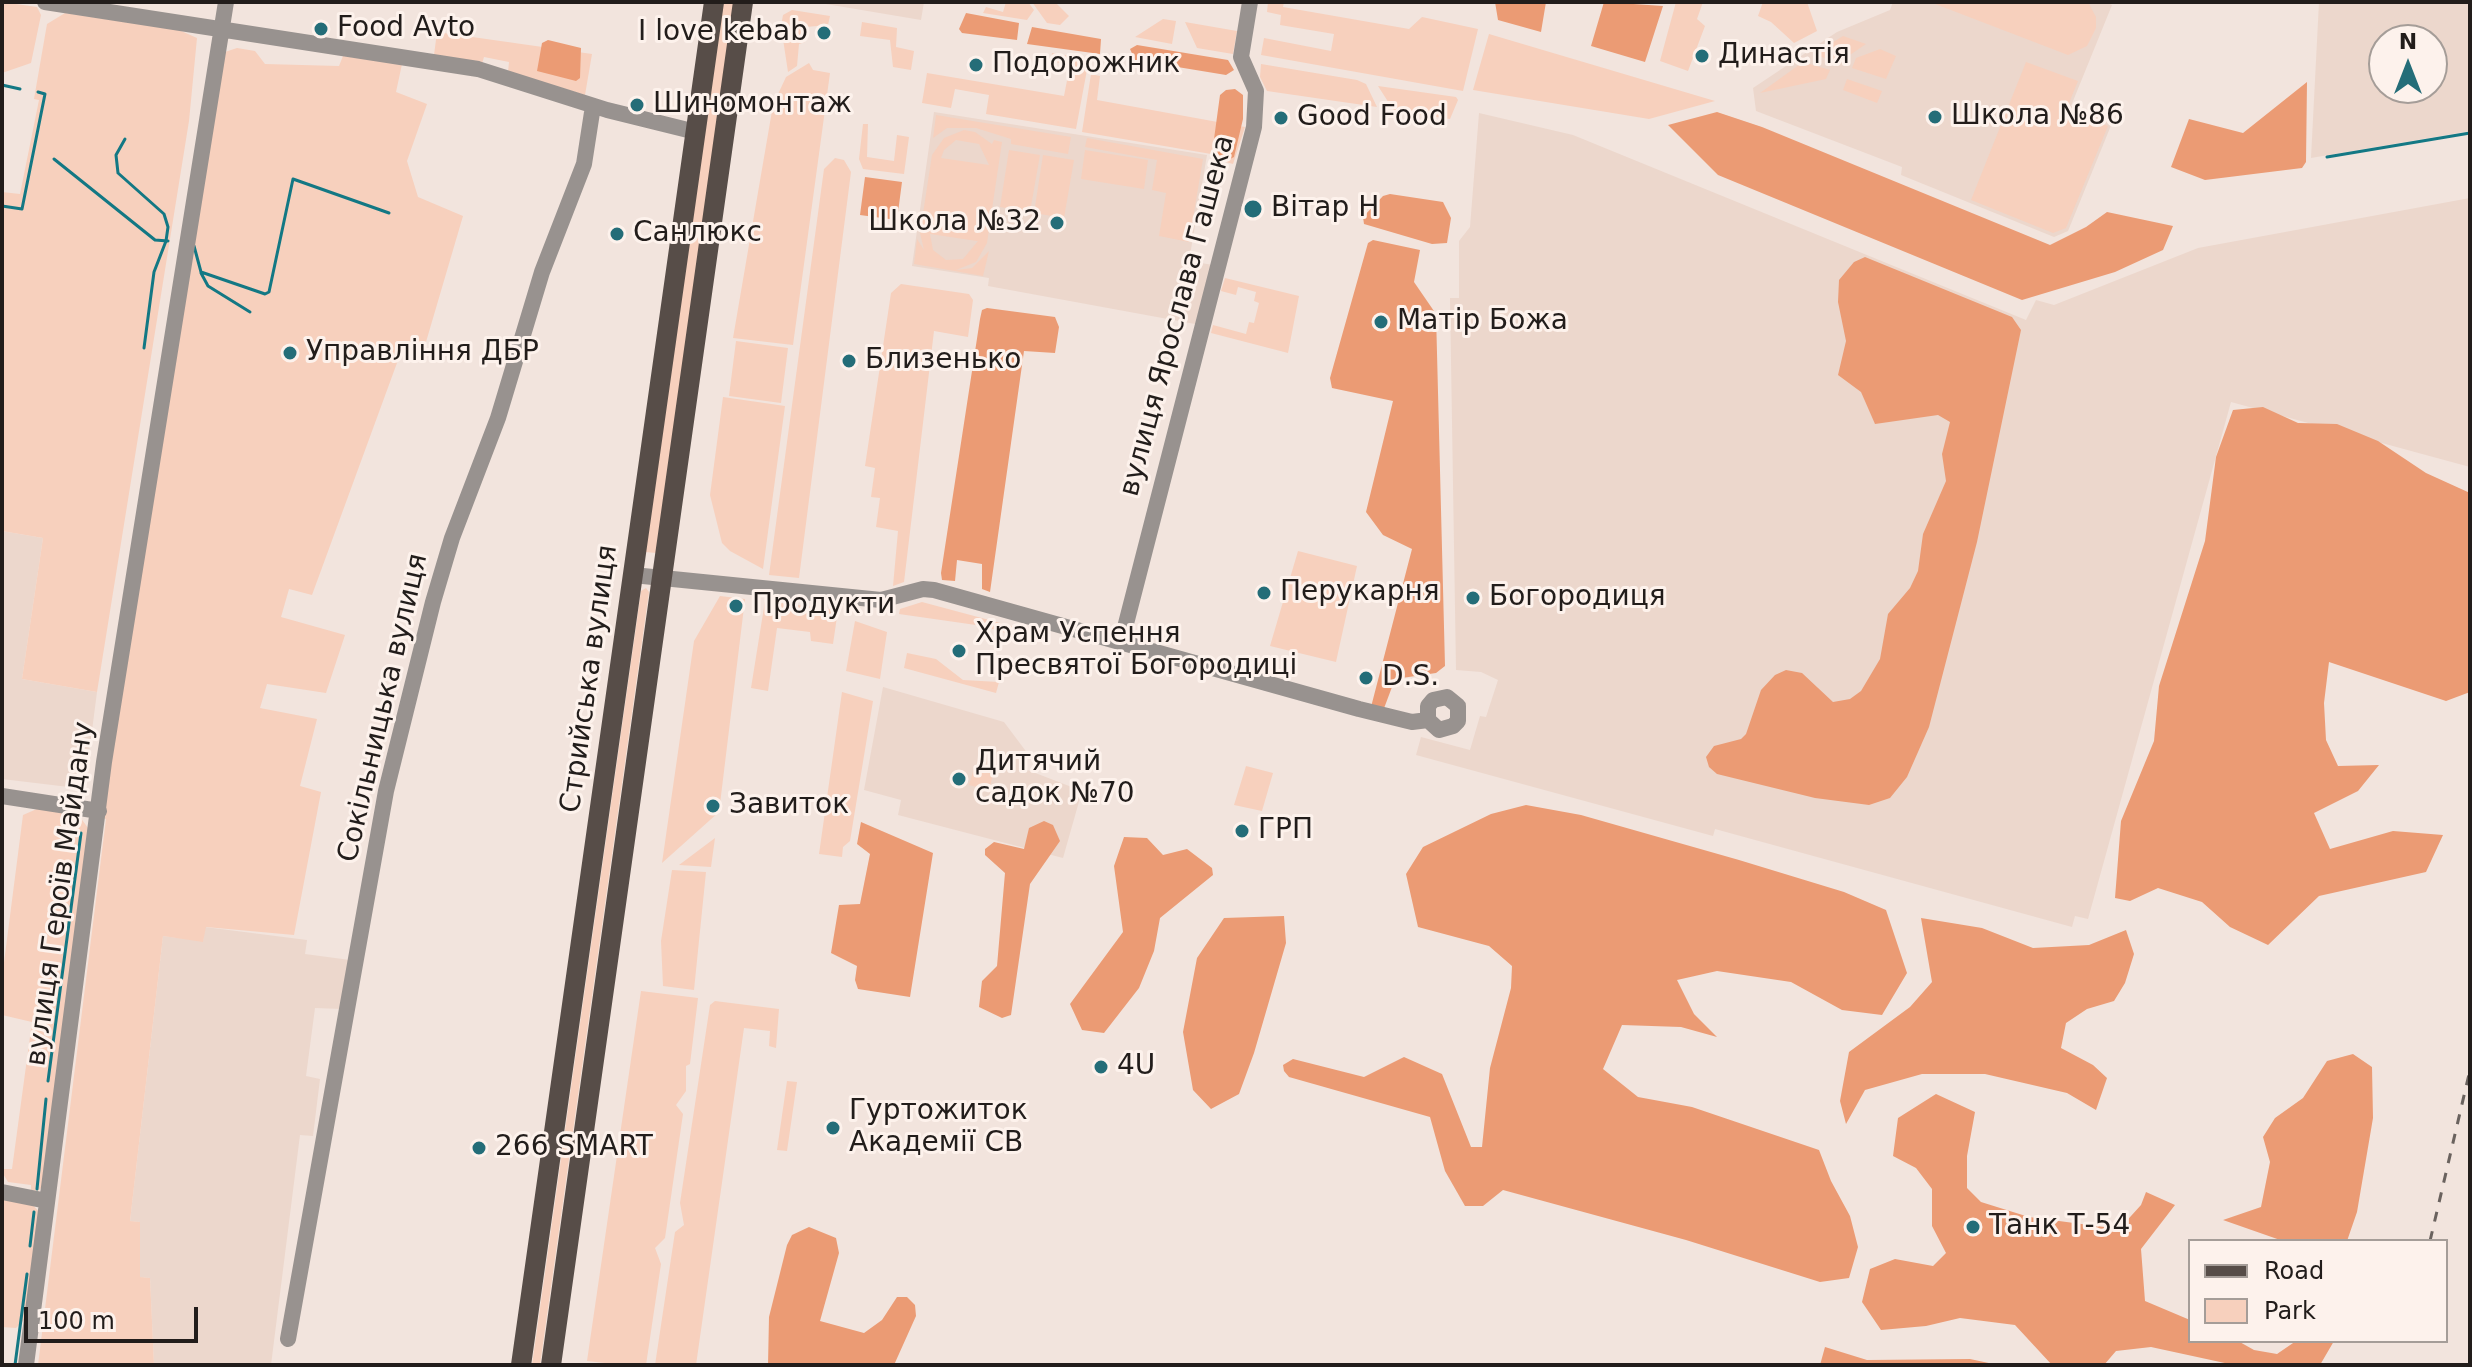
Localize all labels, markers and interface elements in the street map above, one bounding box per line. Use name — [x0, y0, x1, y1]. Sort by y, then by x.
place label: Food Avto — [337, 12, 475, 46]
place label: I love kebab — [638, 16, 808, 50]
marker: Food Avto — [312, 20, 330, 38]
marker: I love kebab — [815, 24, 833, 42]
north arrow — [2368, 24, 2448, 104]
text: N — [2399, 29, 2417, 54]
place label: Династія — [1718, 39, 1850, 73]
marker: Династія — [1693, 47, 1711, 65]
place label: Подорожник — [992, 48, 1180, 82]
marker: Подорожник — [967, 56, 985, 74]
place label: Шиномонтаж — [653, 88, 852, 122]
marker: Шиномонтаж — [628, 96, 646, 114]
place label: Школа №86 — [1951, 100, 2124, 134]
place label: Good Food — [1297, 101, 1447, 135]
marker: Школа №86 — [1926, 108, 1944, 126]
marker: Good Food — [1272, 109, 1290, 127]
street label: вулиця Ярослава Гашека — [1114, 132, 1242, 500]
place label: Вітар Н — [1271, 192, 1379, 226]
marker: Вітар Н — [1242, 198, 1264, 220]
place label: Школа №32 — [868, 206, 1041, 240]
marker: Школа №32 — [1048, 214, 1066, 232]
place label: Санлюкс — [633, 217, 762, 251]
marker: Санлюкс — [608, 225, 626, 243]
place label: Матір Божа — [1397, 305, 1568, 339]
marker: Матір Божа — [1372, 313, 1390, 331]
place label: Управління ДБР — [306, 336, 539, 370]
marker: Управління ДБР — [281, 344, 299, 362]
place label: Близенько — [865, 344, 1021, 378]
marker: Близенько — [840, 352, 858, 370]
street label: Стрийська вулиця — [555, 543, 625, 815]
street label: Сокільницька вулиця — [332, 550, 436, 866]
place label: Перукарня — [1280, 576, 1440, 610]
place label: Богородиця — [1489, 581, 1666, 615]
marker: Перукарня — [1255, 584, 1273, 602]
place label: Продукти — [752, 589, 895, 623]
marker: Богородиця — [1464, 589, 1482, 607]
marker: Продукти — [727, 597, 745, 615]
place label: Храм Успення Пресвятої Богородиці — [975, 618, 1297, 684]
marker: Храм Успення Пресвятої Богородиці — [950, 642, 968, 660]
place label: D.S. — [1382, 661, 1439, 695]
marker: D.S. — [1357, 669, 1375, 687]
street label: вулиця Героїв Майдану — [20, 720, 102, 1068]
place label: Дитячий садок №70 — [975, 746, 1135, 812]
marker: Дитячий садок №70 — [950, 770, 968, 788]
place label: Завиток — [729, 789, 849, 823]
marker: Завиток — [704, 797, 722, 815]
place label: ГРП — [1258, 814, 1313, 848]
marker: ГРП — [1233, 822, 1251, 840]
place label: 4U — [1117, 1050, 1155, 1084]
marker: 4U — [1092, 1058, 1110, 1076]
place label: Гуртожиток Академії СВ — [849, 1095, 1028, 1161]
marker: Гуртожиток Академії СВ — [824, 1119, 842, 1137]
place label: 266 SMART — [495, 1131, 653, 1165]
marker: 266 SMART — [470, 1139, 488, 1157]
place label: Танк Т-54 — [1989, 1210, 2130, 1244]
marker: Танк Т-54 — [1964, 1218, 1982, 1236]
legend — [2188, 1239, 2448, 1343]
text: Road — [2264, 1257, 2324, 1285]
scale bar — [28, 1291, 202, 1341]
text: Park — [2264, 1297, 2316, 1325]
text: 100 m — [38, 1307, 115, 1335]

